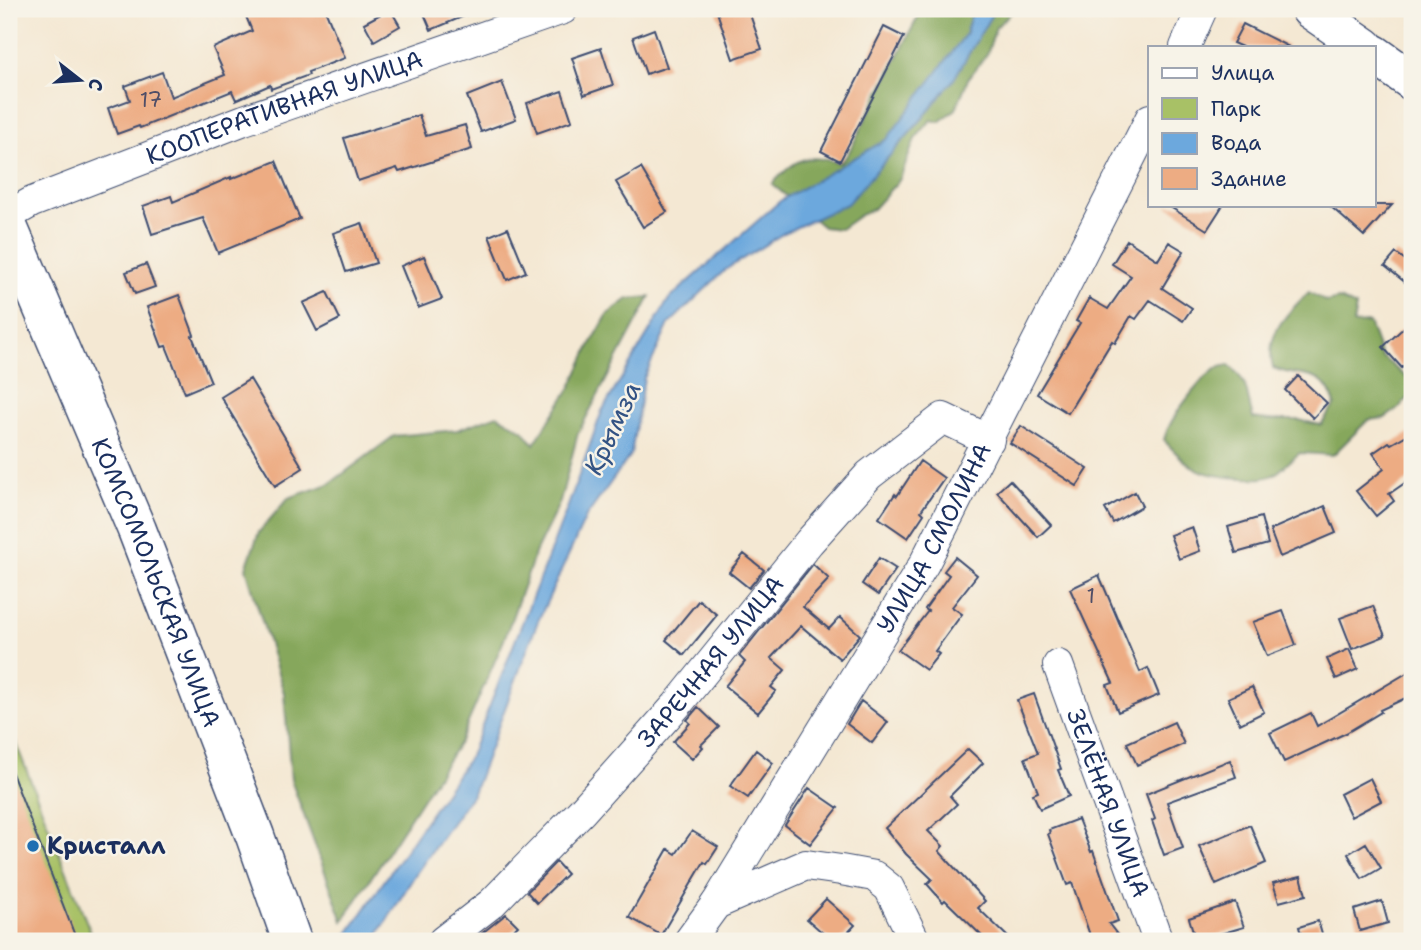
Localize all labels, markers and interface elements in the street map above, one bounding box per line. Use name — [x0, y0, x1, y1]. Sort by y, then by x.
street label: КООПЕРАТИВНАЯ УЛИЦА — [141, 43, 427, 172]
north arrow — [46, 46, 116, 116]
legend — [1148, 46, 1376, 206]
text: Улица — [1211, 59, 1274, 87]
text: С — [82, 76, 109, 94]
house number: 17 — [140, 86, 162, 114]
text: Парк — [1211, 95, 1261, 123]
text: Вода — [1211, 129, 1261, 157]
text: Здание — [1211, 165, 1287, 193]
water label: Крымза — [575, 376, 649, 480]
street label: КОМСОМОЛЬСКАЯ УЛИЦА — [84, 433, 228, 732]
street label: УЛИЦА СМОЛИНА — [869, 438, 999, 639]
street label: ЗАРЕЧНАЯ УЛИЦА — [630, 569, 791, 754]
house number: 1 — [1087, 582, 1095, 610]
street label: ЗЕЛЁНАЯ УЛИЦА — [1059, 704, 1157, 902]
place label: Кристалл — [47, 830, 166, 862]
marker: Кристалл — [25, 838, 41, 854]

